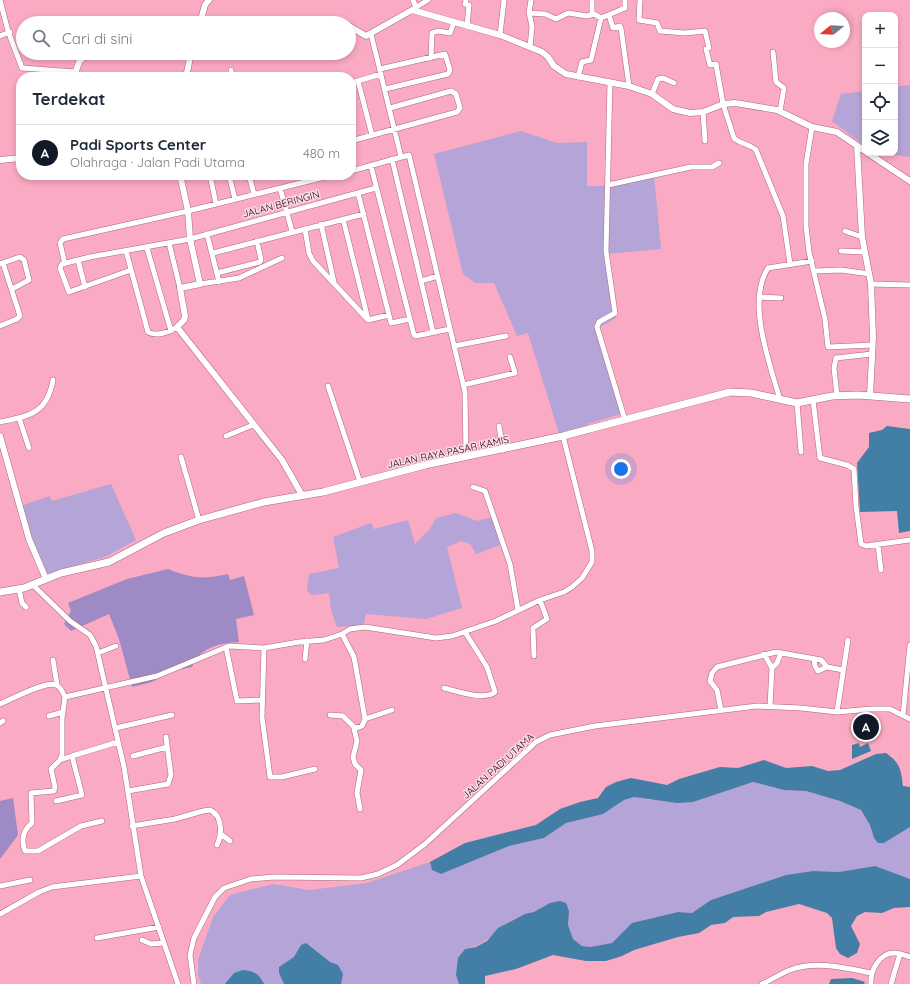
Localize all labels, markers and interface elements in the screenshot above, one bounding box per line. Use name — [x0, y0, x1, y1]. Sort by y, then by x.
north arrow — [814, 12, 850, 48]
map controls — [862, 12, 898, 156]
button: + — [862, 12, 898, 48]
search box — [16, 16, 356, 60]
icon: search — [30, 27, 52, 49]
text: Cari di sini — [62, 29, 133, 48]
button: − — [862, 48, 898, 84]
button: locate — [862, 84, 898, 120]
text: Terdekat — [32, 88, 106, 109]
button: layers — [862, 120, 898, 156]
text: Padi Sports Center — [70, 135, 206, 154]
text: A — [41, 145, 49, 161]
text: 480 m — [303, 145, 340, 161]
text: Olahraga · Jalan Padi Utama — [70, 154, 245, 170]
street label: JALAN BERINGIN — [241, 187, 321, 221]
street label: JALAN RAYA PASAR KAMIS — [386, 433, 510, 471]
your location — [611, 459, 631, 479]
pin: A — [853, 712, 879, 742]
street label: JALAN PADI UTAMA — [459, 730, 537, 802]

